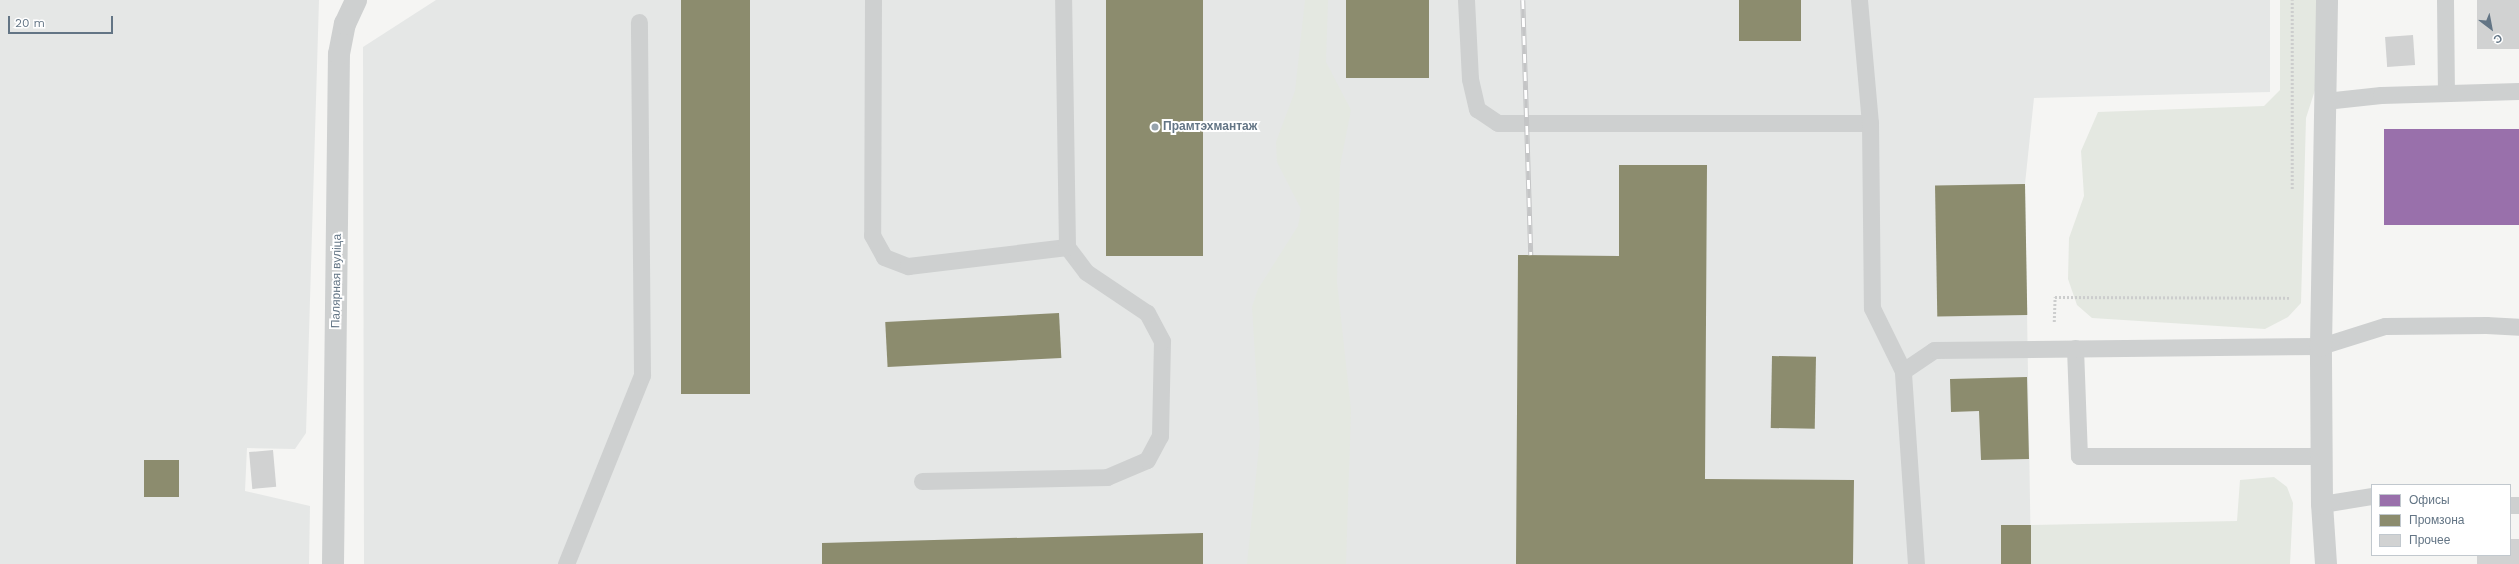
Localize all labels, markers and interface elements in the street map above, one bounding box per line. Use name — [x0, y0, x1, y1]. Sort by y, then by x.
scale bar — [10, 8, 115, 34]
north arrow — [2471, 8, 2511, 48]
text: 20 m — [15, 16, 45, 30]
text: С — [2491, 31, 2504, 46]
place label: Прамтэхмантаж — [1163, 120, 1257, 134]
marker: Прамтэхмантаж — [1150, 122, 1160, 132]
street label: Палярная вуліца — [329, 234, 345, 328]
legend — [2371, 484, 2511, 556]
text: Офисы — [2409, 493, 2450, 507]
text: Промзона — [2409, 513, 2464, 527]
text: Прочее — [2409, 533, 2450, 547]

